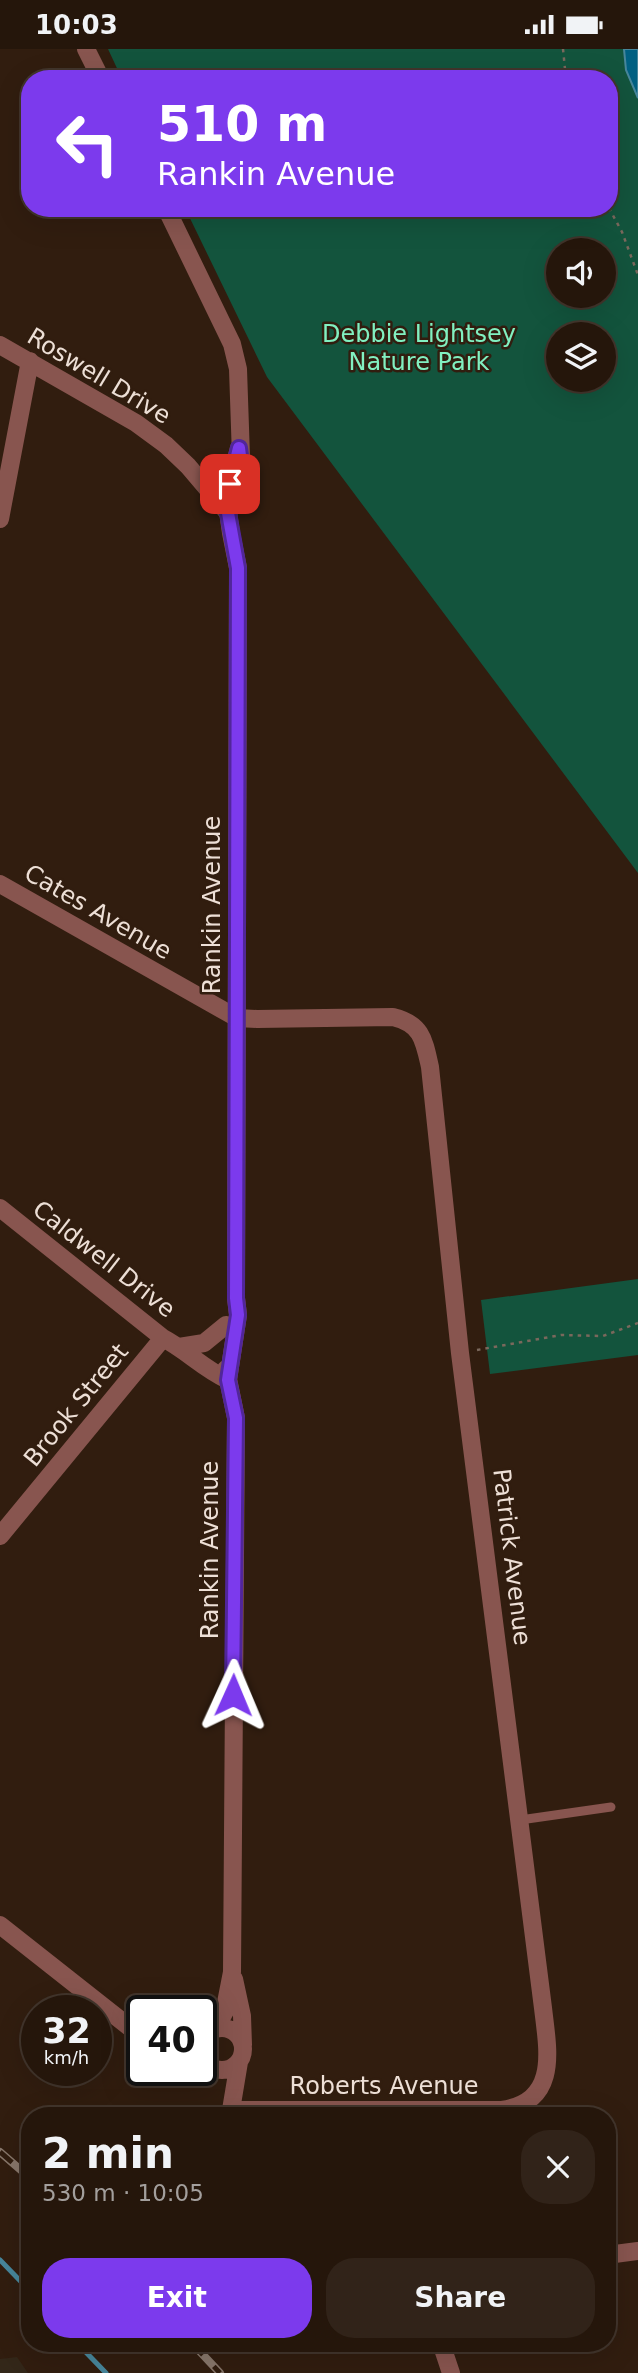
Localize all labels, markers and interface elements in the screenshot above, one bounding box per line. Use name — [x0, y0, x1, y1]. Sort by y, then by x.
text: 10:03 — [35, 10, 118, 40]
text: 510 m — [157, 96, 327, 153]
icon: left — [42, 98, 133, 189]
text: Rankin Avenue — [157, 155, 395, 193]
map controls — [546, 238, 616, 392]
button: sound — [546, 238, 616, 308]
park label: Debbie Lightsey Nature Park — [322, 320, 516, 376]
street label: Roswell Drive — [22, 322, 176, 430]
button: layers — [546, 322, 616, 392]
pin — [200, 454, 260, 514]
icon: arrive — [211, 465, 249, 503]
street label: Rankin Avenue — [198, 816, 226, 994]
street label: Cates Avenue — [20, 859, 176, 965]
street label: Caldwell Drive — [27, 1195, 181, 1323]
street label: Brook Street — [18, 1338, 134, 1472]
street label: Rankin Avenue — [196, 1461, 224, 1639]
street label: Patrick Avenue — [487, 1467, 537, 1647]
position arrow — [196, 1658, 270, 1732]
speed limit sign: 40 — [126, 1995, 217, 2086]
text: 32 — [42, 2011, 91, 2051]
text: km/h — [44, 2047, 89, 2068]
street label: Roberts Avenue — [290, 2072, 478, 2100]
text: 2 min — [42, 2129, 174, 2178]
button: close — [521, 2130, 595, 2204]
text: 530 m · 10:05 — [42, 2180, 204, 2206]
button: Exit — [42, 2258, 312, 2338]
button: Share — [326, 2258, 595, 2338]

